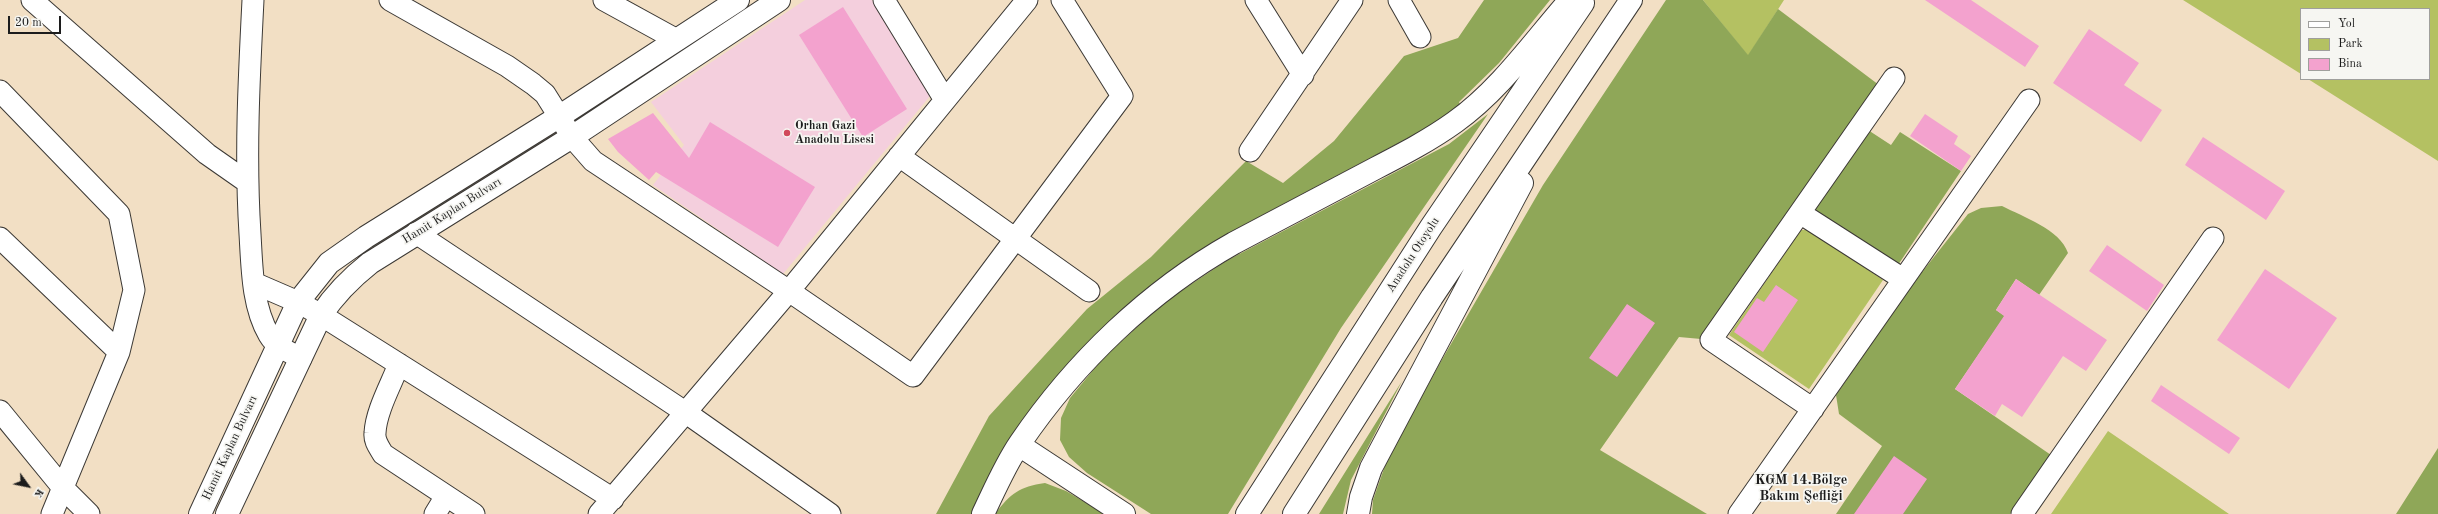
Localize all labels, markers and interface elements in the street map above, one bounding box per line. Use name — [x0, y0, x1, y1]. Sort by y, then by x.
scale bar — [10, 8, 63, 34]
legend — [2300, 8, 2430, 80]
text: 20 m — [15, 17, 42, 29]
text: Yol — [2338, 18, 2355, 30]
text: Park — [2338, 38, 2363, 50]
text: Bina — [2338, 58, 2362, 70]
place label: Orhan Gazi Anadolu Lisesi — [795, 119, 874, 147]
marker: Orhan Gazi Anadolu Lisesi — [782, 128, 792, 138]
street label: Hamit Kaplan Bulvarı — [400, 175, 504, 247]
street label: Anadolu Otoyolu — [1383, 215, 1443, 295]
street label: Hamit Kaplan Bulvarı — [199, 393, 261, 503]
north arrow — [8, 466, 48, 506]
district label: KGM 14.Bölge Bakım Şefliği — [1755, 472, 1847, 504]
text: K — [32, 486, 45, 499]

